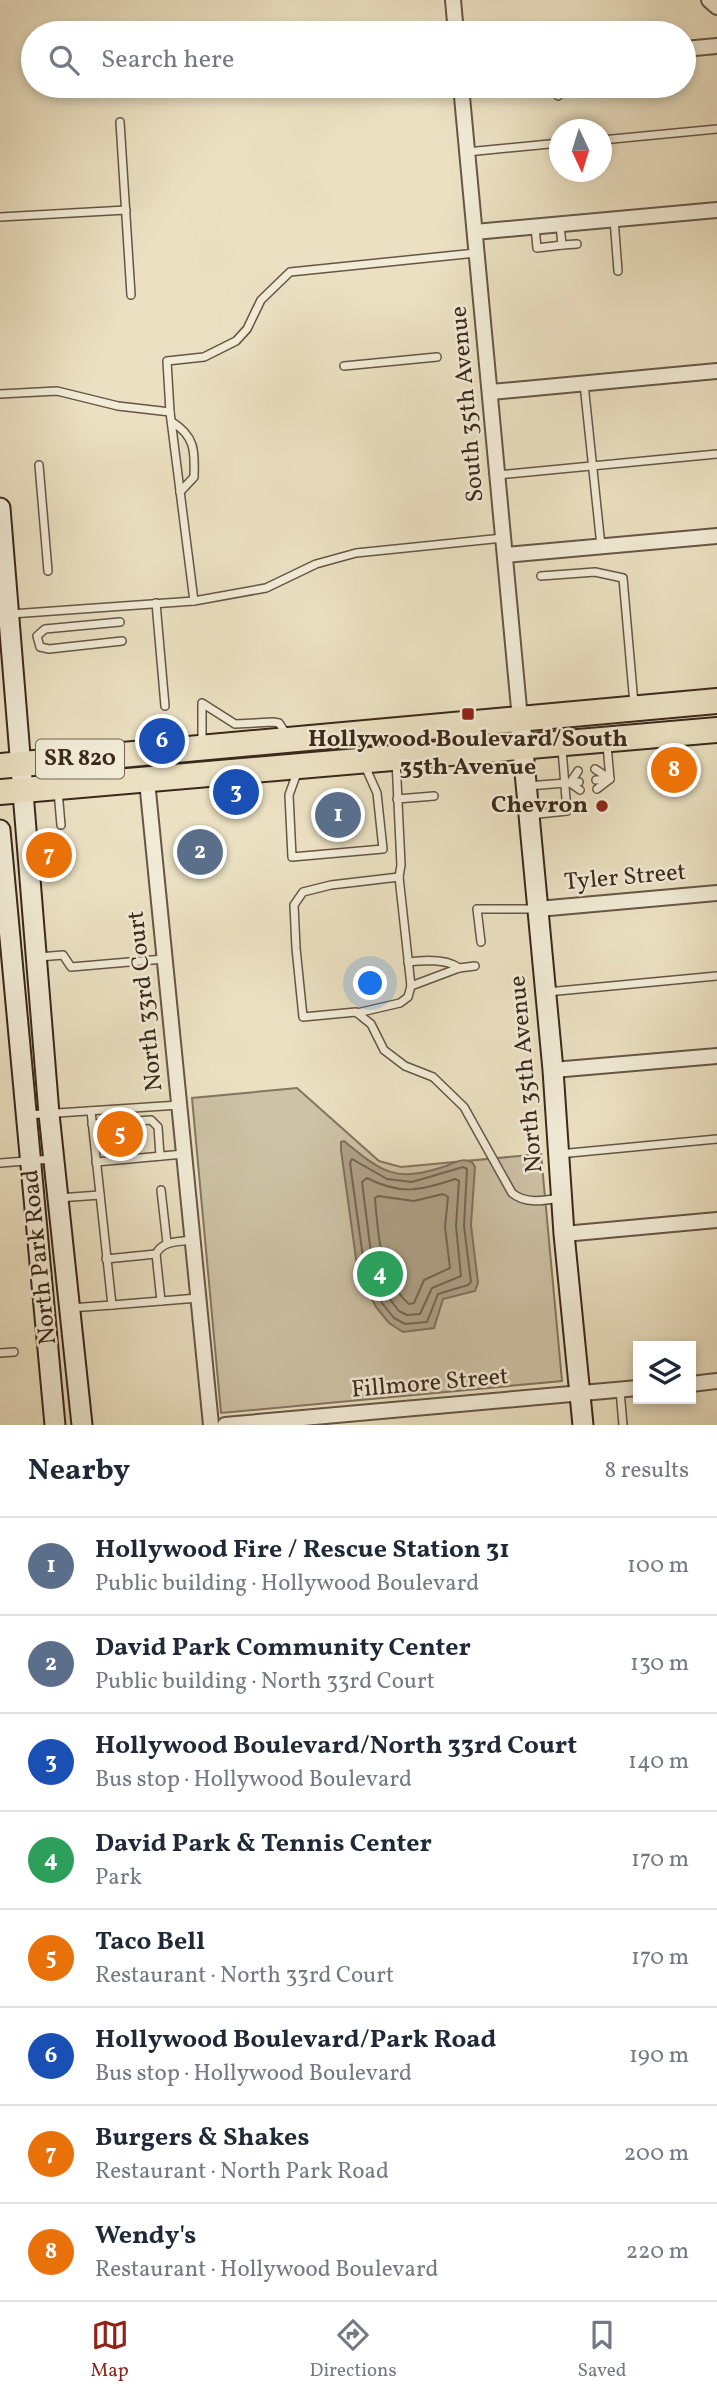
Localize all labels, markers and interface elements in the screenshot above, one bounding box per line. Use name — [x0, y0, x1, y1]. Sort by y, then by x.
search box — [21, 21, 696, 98]
icon: search — [45, 41, 83, 79]
text: Search here — [101, 42, 234, 78]
north arrow — [549, 119, 612, 182]
street label: South 35th Avenue — [442, 304, 494, 504]
marker: Hollywood Boulevard/South 35th Avenue — [460, 706, 476, 722]
pin: 6 — [139, 715, 185, 767]
place label: Hollywood Boulevard/South 35th Avenue — [308, 723, 628, 785]
road number: SR 820 — [36, 740, 124, 778]
pin: 8 — [651, 744, 697, 796]
pin: 3 — [213, 766, 259, 818]
pin: 1 — [315, 789, 361, 841]
place label: Chevron — [491, 789, 588, 823]
marker: Chevron — [594, 798, 610, 814]
pin: 2 — [177, 826, 223, 878]
pin: 7 — [26, 829, 72, 881]
street label: Tyler Street — [563, 856, 687, 900]
street label: North 33rd Court — [120, 909, 172, 1093]
your location — [353, 966, 387, 1000]
street label: North 35th Avenue — [501, 974, 553, 1174]
pin: 5 — [97, 1108, 143, 1160]
street label: North Park Road — [14, 1168, 66, 1346]
pin: 4 — [357, 1248, 403, 1300]
map controls — [633, 1341, 696, 1404]
button: layers — [633, 1341, 696, 1404]
street label: Fillmore Street — [350, 1360, 510, 1408]
text: Nearby — [28, 1450, 130, 1492]
text: 8 results — [605, 1455, 689, 1487]
text: Hollywood Fire / Rescue Station 31 — [95, 1532, 510, 1568]
text: 1 — [46, 1550, 56, 1582]
text: 100 m — [627, 1550, 689, 1582]
text: Public building · Hollywood Boulevard — [95, 1568, 479, 1600]
text: David Park Community Center — [95, 1630, 471, 1666]
text: 2 — [45, 1648, 57, 1680]
text: 130 m — [630, 1648, 689, 1680]
text: Public building · North 33rd Court — [95, 1666, 435, 1698]
text: Hollywood Boulevard/North 33rd Court — [95, 1728, 577, 1764]
text: 3 — [45, 1746, 57, 1778]
text: 140 m — [628, 1746, 689, 1778]
text: Bus stop · Hollywood Boulevard — [95, 1764, 412, 1796]
text: David Park & Tennis Center — [95, 1826, 432, 1862]
text: 4 — [44, 1844, 58, 1876]
text: 170 m — [631, 1844, 689, 1876]
text: Park — [95, 1862, 142, 1894]
text: Taco Bell — [95, 1924, 205, 1960]
text: 5 — [45, 1942, 57, 1974]
text: 170 m — [631, 1942, 689, 1974]
text: Restaurant · North 33rd Court — [95, 1960, 394, 1992]
text: Hollywood Boulevard/Park Road — [95, 2022, 496, 2058]
text: 6 — [45, 2040, 57, 2072]
text: 190 m — [629, 2040, 689, 2072]
text: Bus stop · Hollywood Boulevard — [95, 2058, 412, 2090]
text: Burgers & Shakes — [95, 2120, 309, 2156]
text: 7 — [46, 2138, 57, 2170]
text: 200 m — [624, 2138, 689, 2170]
text: Restaurant · North Park Road — [95, 2156, 389, 2188]
text: Wendy's — [95, 2218, 196, 2254]
text: 8 — [45, 2236, 57, 2268]
text: 220 m — [626, 2236, 689, 2268]
text: Restaurant · Hollywood Boulevard — [95, 2254, 439, 2286]
tab: Map — [90, 2316, 129, 2384]
tab: Directions — [310, 2316, 397, 2384]
tab: Saved — [578, 2316, 626, 2384]

